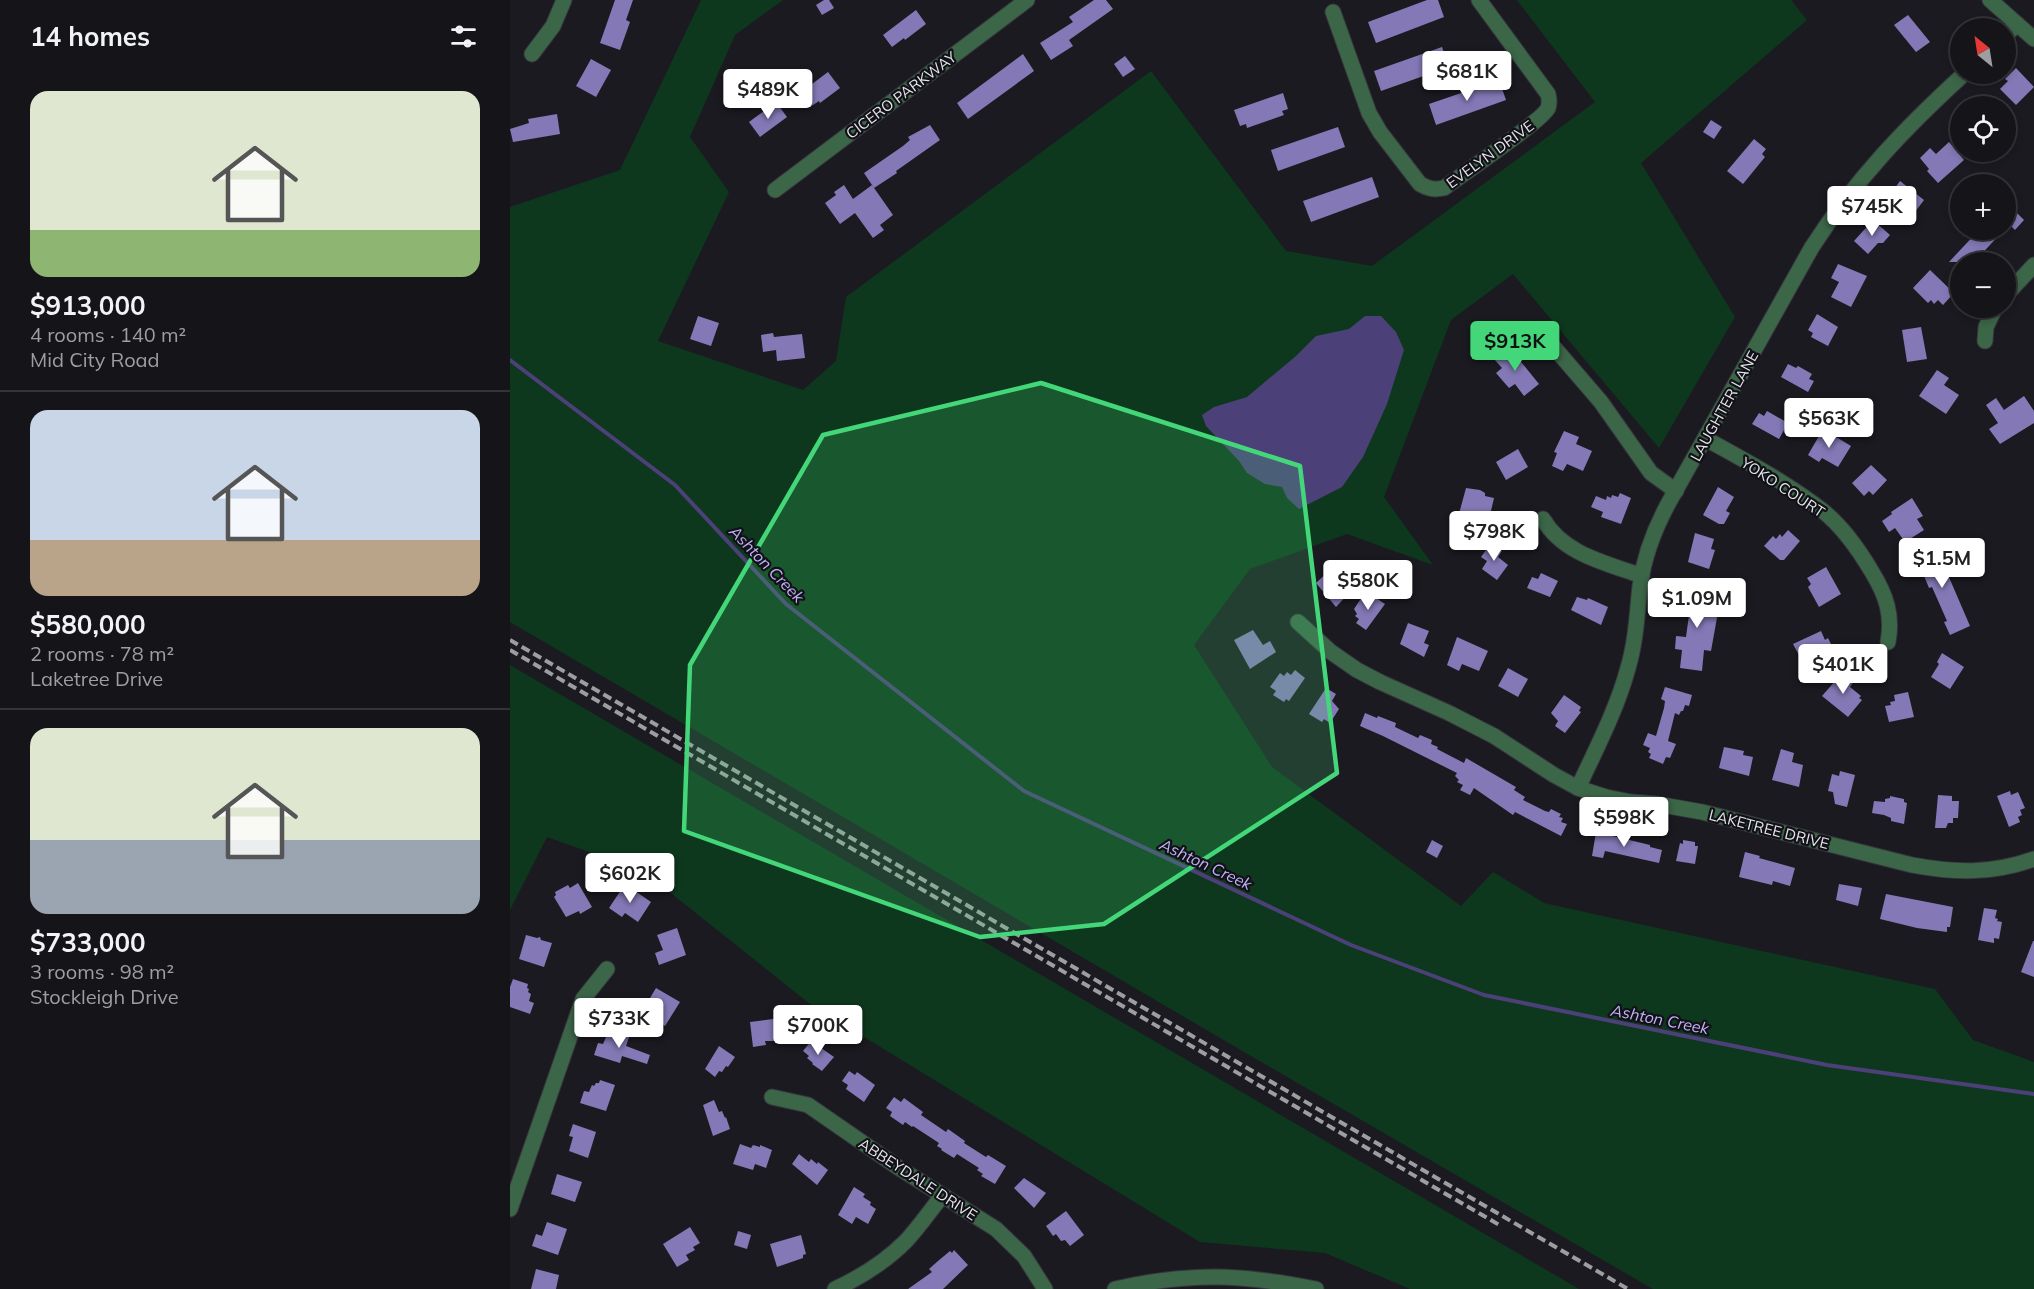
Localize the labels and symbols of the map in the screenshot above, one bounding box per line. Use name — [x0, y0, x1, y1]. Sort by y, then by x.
north arrow — [1950, 18, 2016, 84]
street label: CICERO PARKWAY — [842, 47, 961, 143]
pin: $681K — [1425, 51, 1509, 102]
pin: $489K — [726, 69, 810, 120]
street label: EVELYN DRIVE — [1442, 116, 1538, 192]
pin: $745K — [1830, 186, 1914, 237]
pin: $913K — [1473, 321, 1557, 372]
street label: LAUGHTER LANE — [1686, 347, 1762, 465]
pin: $563K — [1787, 398, 1871, 449]
street label: YOKO COURT — [1737, 452, 1829, 521]
pin: $798K — [1452, 511, 1536, 562]
water label: Ashton Creek — [725, 521, 809, 607]
pin: $1.5M — [1900, 538, 1984, 589]
pin: $580K — [1326, 560, 1410, 611]
pin: $1.09M — [1648, 578, 1746, 629]
pin: $401K — [1801, 644, 1885, 695]
pin: $598K — [1582, 797, 1666, 848]
street label: LAKETREE DRIVE — [1707, 805, 1831, 853]
water label: Ashton Creek — [1156, 833, 1256, 894]
pin: $602K — [588, 853, 672, 904]
pin: $733K — [577, 998, 661, 1049]
water label: Ashton Creek — [1608, 1000, 1711, 1038]
pin: $700K — [776, 1005, 860, 1056]
street label: ABBEYDALE DRIVE — [855, 1134, 981, 1224]

